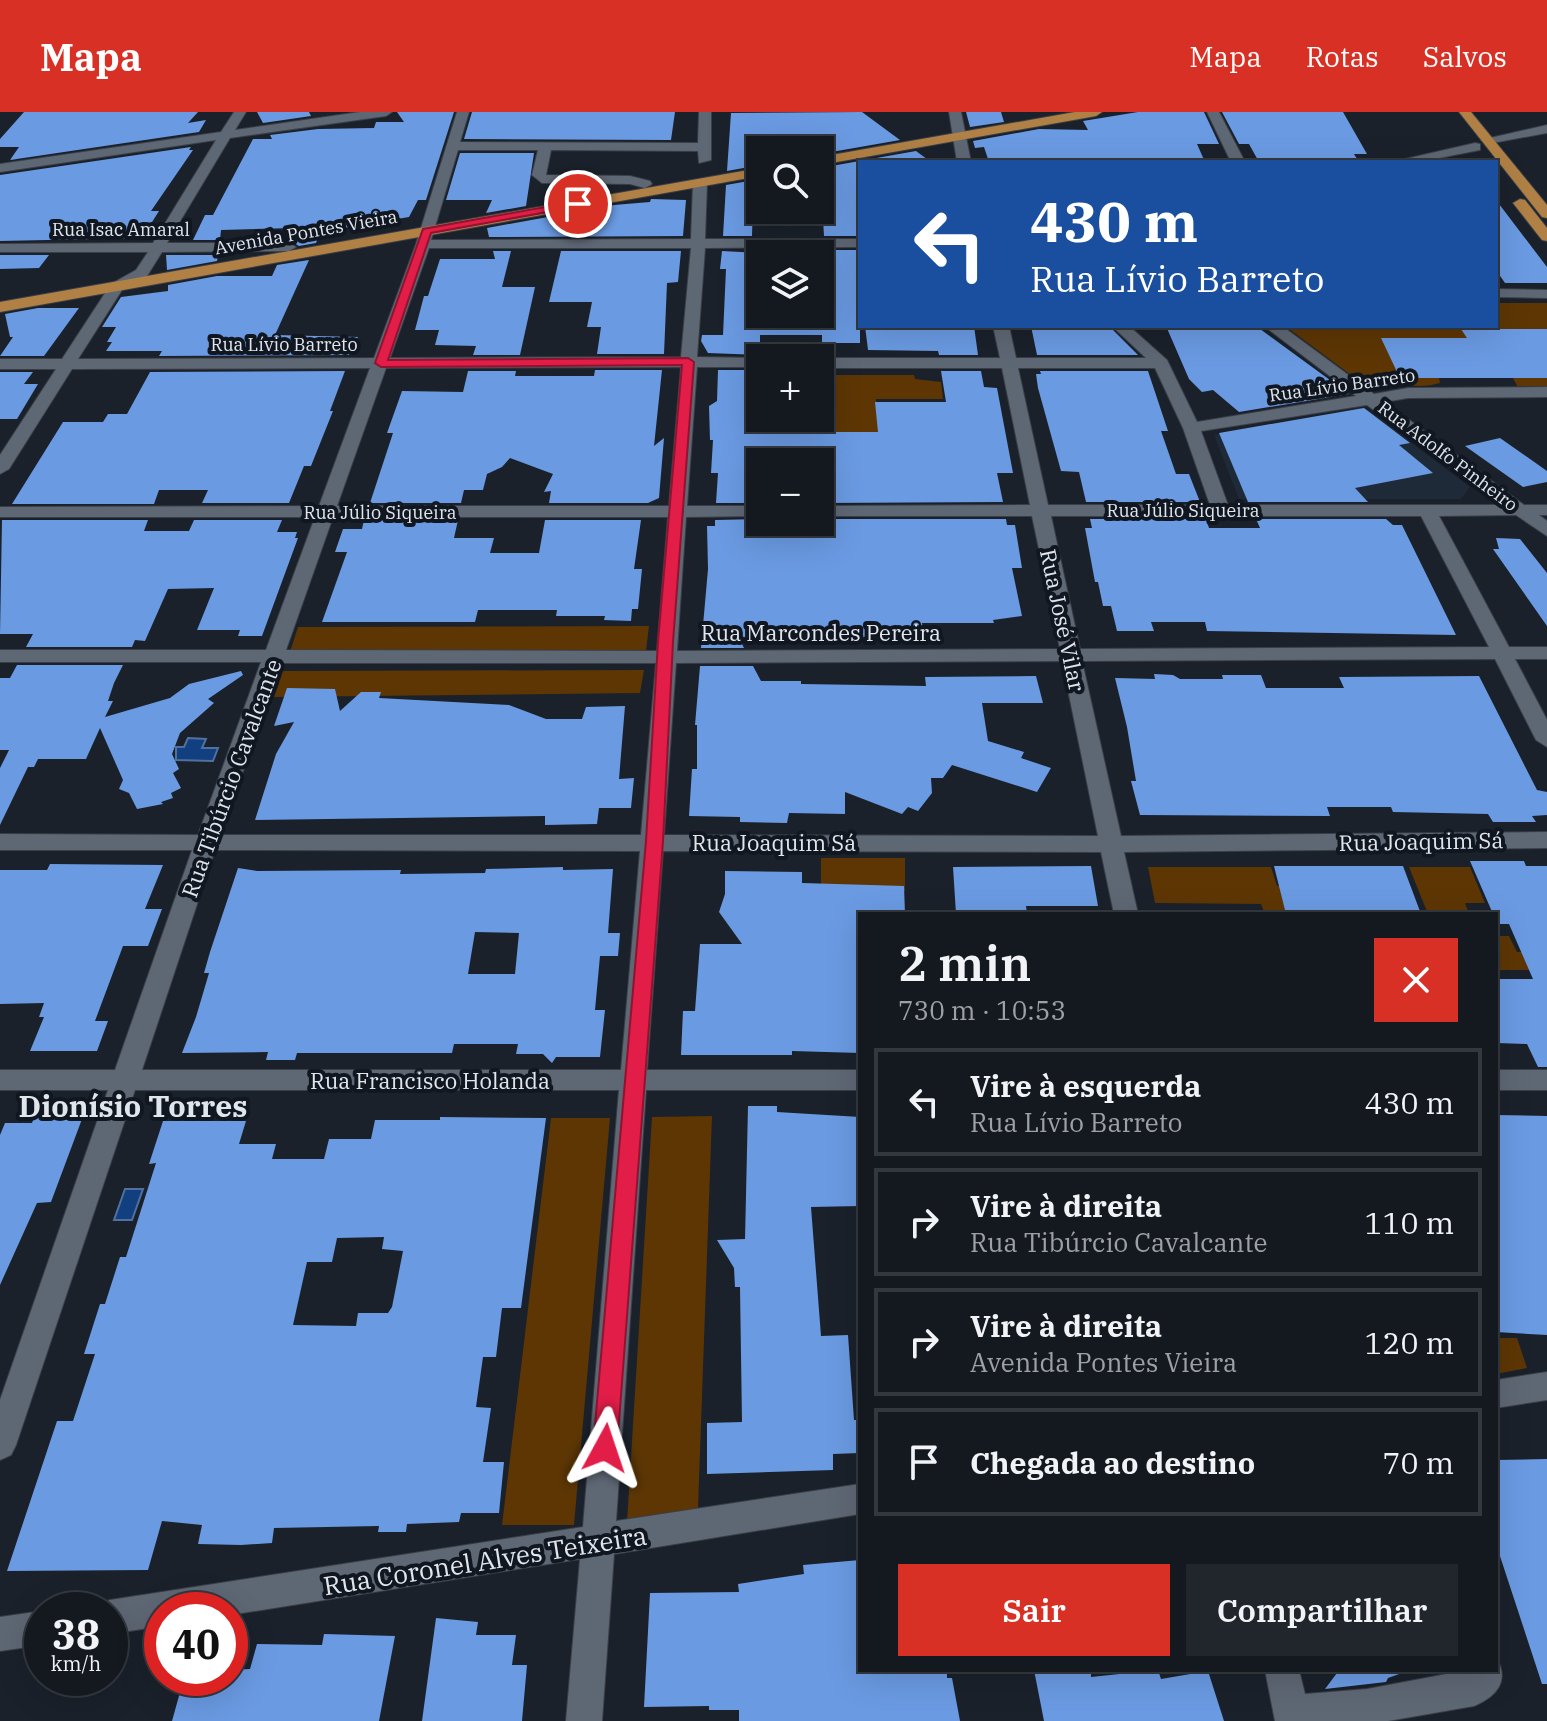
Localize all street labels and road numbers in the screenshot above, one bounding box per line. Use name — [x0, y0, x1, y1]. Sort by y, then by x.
street label: Avenida Pontes Vieira — [213, 205, 399, 259]
street label: Rua Isac Amaral — [52, 218, 190, 241]
street label: Rua Lívio Barreto — [210, 333, 358, 356]
street label: Rua Lívio Barreto — [1268, 363, 1416, 407]
street label: Rua Adolfo Pinheiro — [1373, 396, 1523, 516]
street label: Rua Júlio Siqueira — [1106, 499, 1260, 522]
street label: Rua Júlio Siqueira — [303, 501, 457, 524]
street label: Rua José Vilar — [1034, 546, 1092, 694]
street label: Rua Marcondes Pereira — [701, 618, 941, 647]
street label: Rua Tibúrcio Cavalcante — [174, 655, 288, 901]
street label: Rua Joaquim Sá — [1338, 825, 1504, 857]
street label: Rua Joaquim Sá — [692, 828, 856, 857]
street label: Rua Francisco Holanda — [310, 1066, 550, 1095]
street label: Rua Coronel Alves Teixeira — [321, 1518, 649, 1602]

